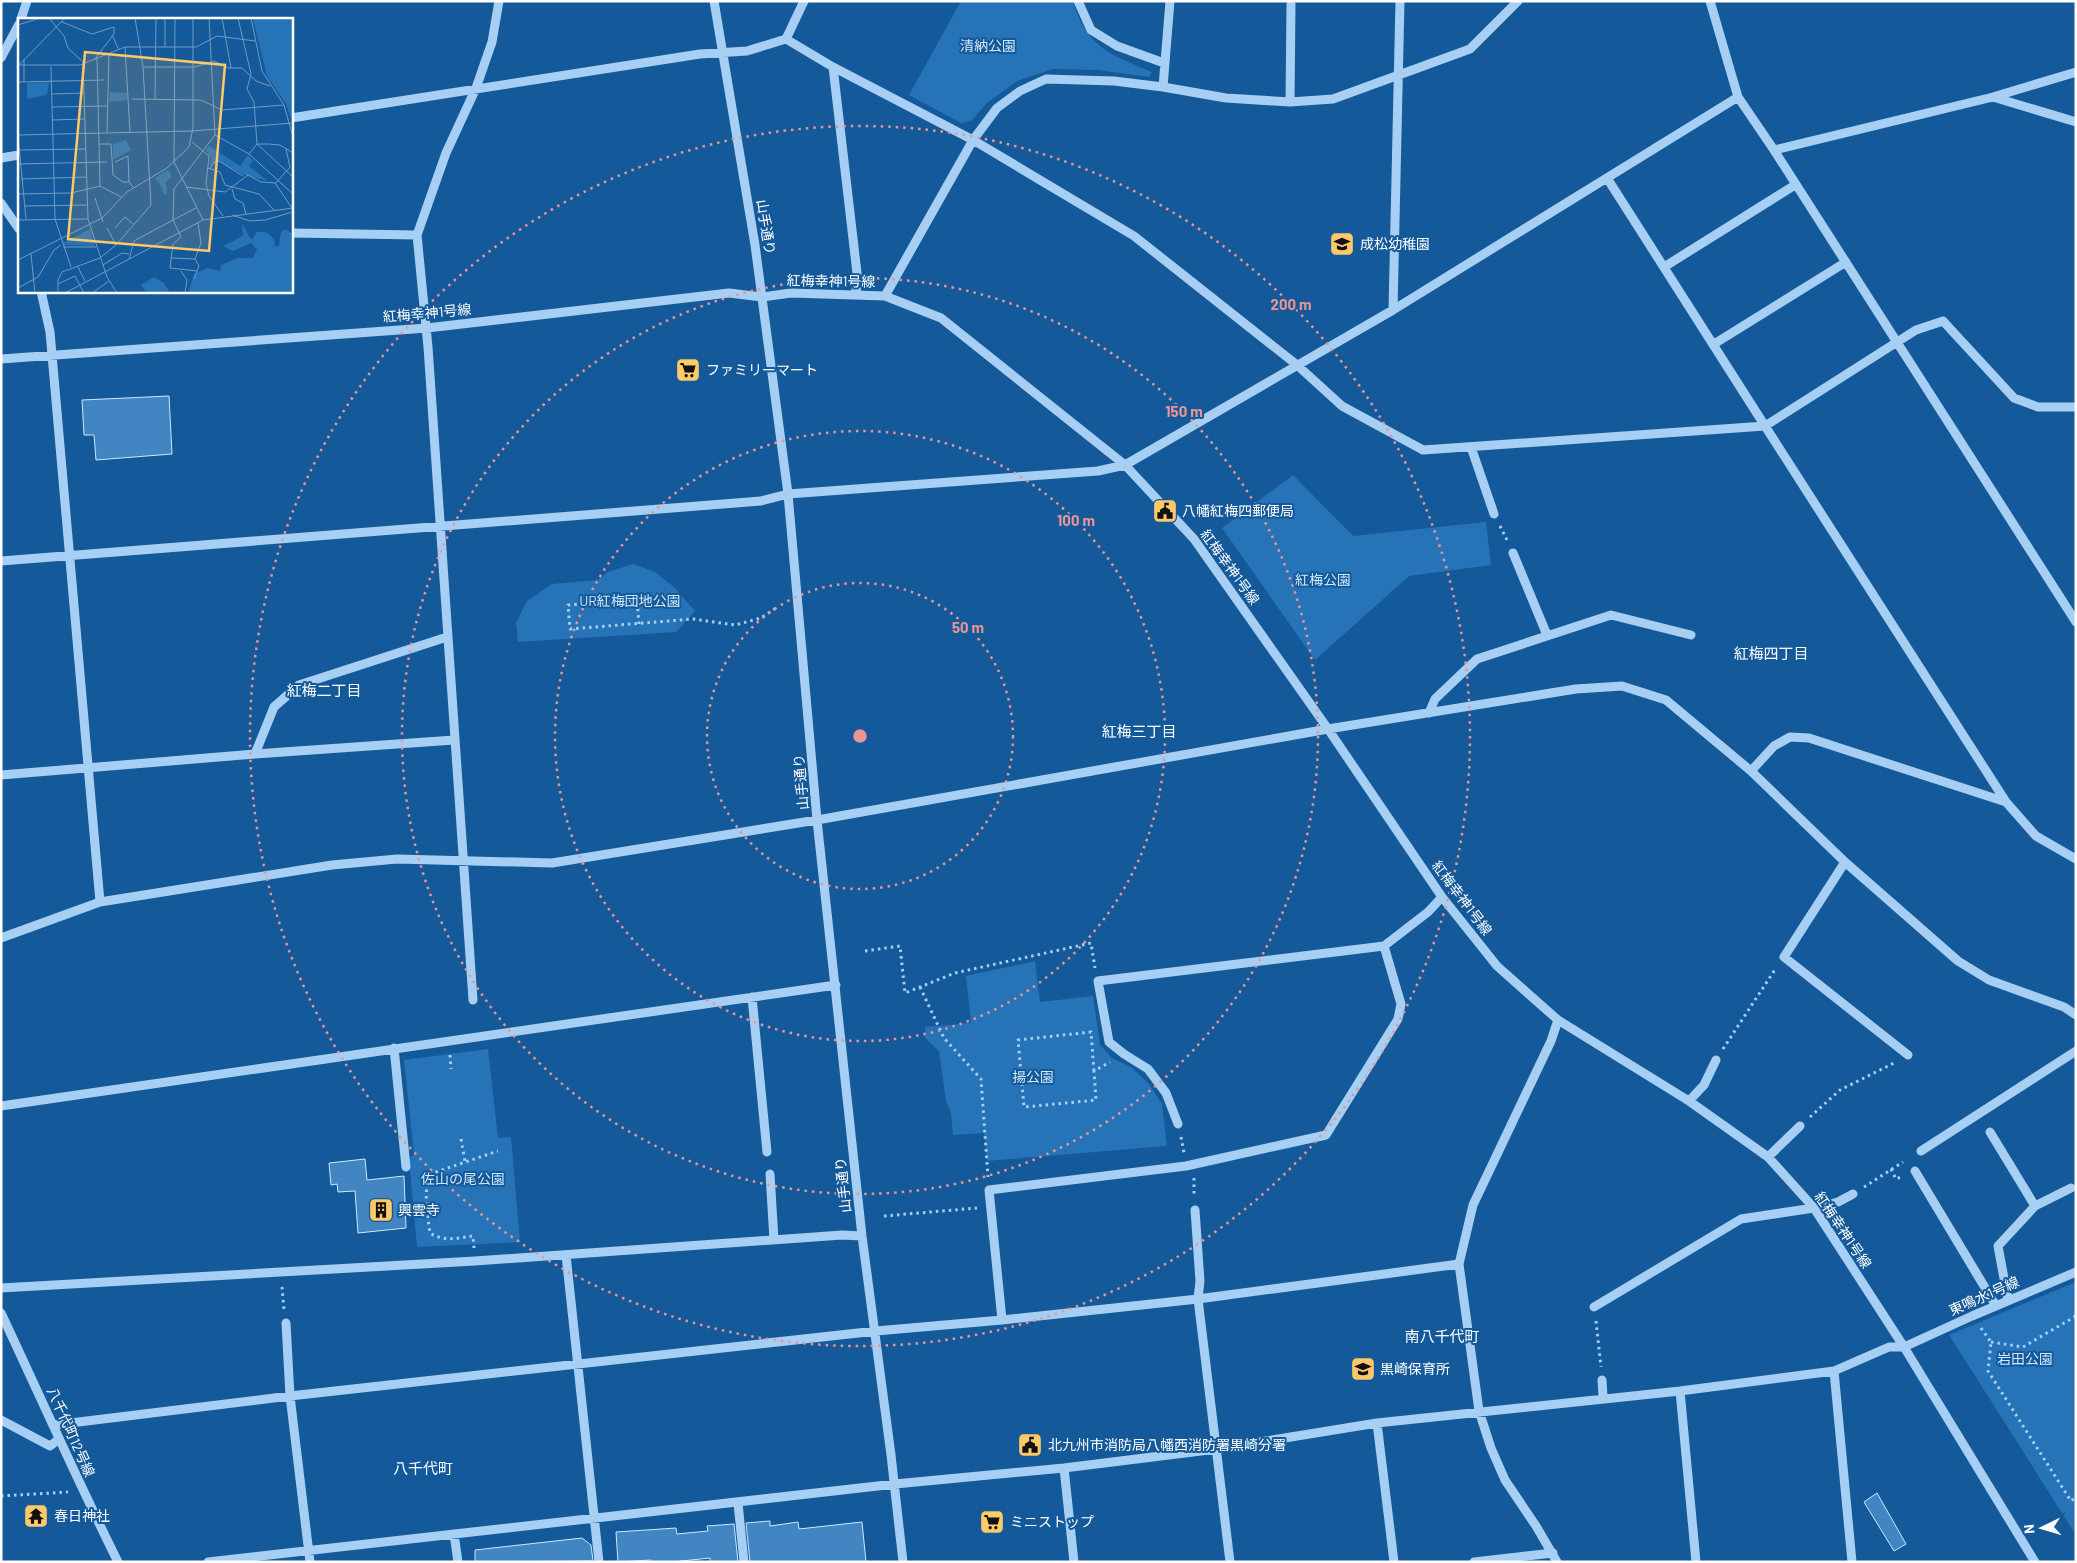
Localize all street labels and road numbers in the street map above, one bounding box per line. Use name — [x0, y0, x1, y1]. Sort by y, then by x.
street label: 山手通り — [754, 198, 779, 256]
street label: 紅梅幸神1号線 — [786, 271, 876, 290]
street label: 紅梅幸神1号線 — [382, 300, 472, 325]
street label: 紅梅幸神1号線 — [1197, 526, 1263, 608]
street label: 山手通り — [790, 753, 811, 811]
street label: 紅梅幸神1号線 — [1429, 857, 1496, 938]
street label: 山手通り — [831, 1156, 854, 1214]
street label: 紅梅幸神1号線 — [1812, 1188, 1875, 1271]
street label: 東鳴水1号線 — [1946, 1273, 2021, 1319]
street label: 八千代町12号線 — [44, 1384, 99, 1479]

